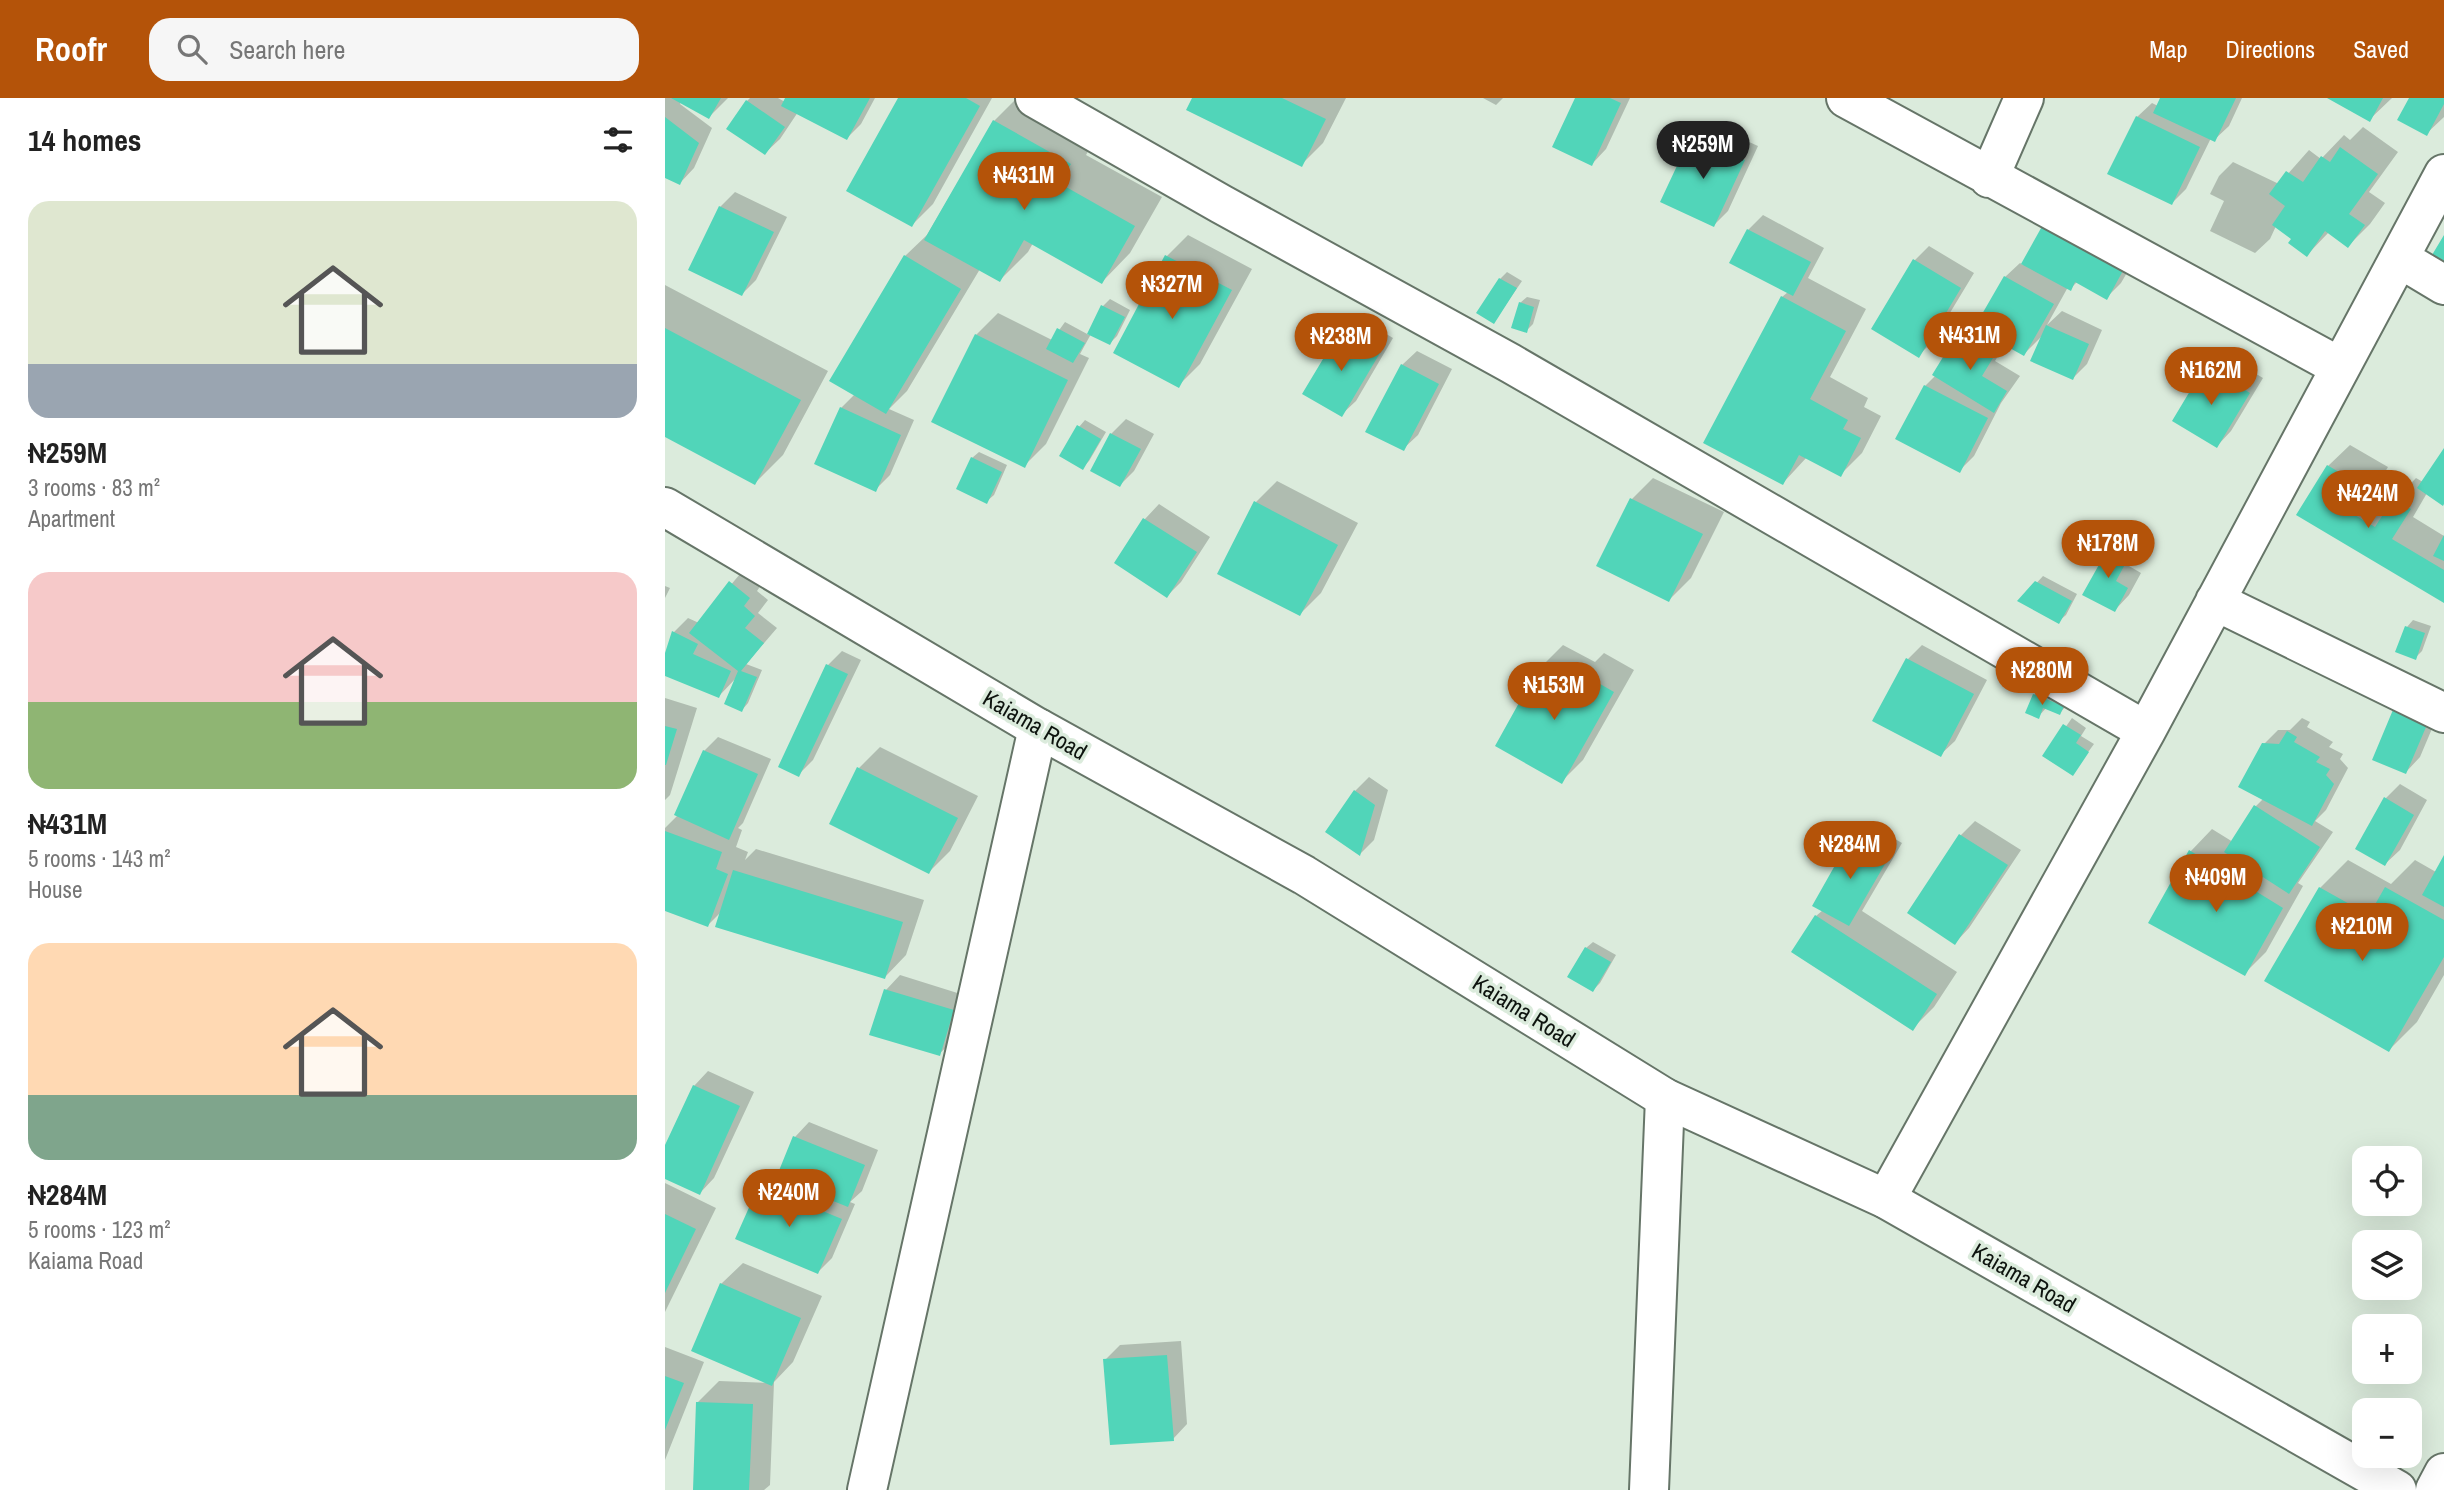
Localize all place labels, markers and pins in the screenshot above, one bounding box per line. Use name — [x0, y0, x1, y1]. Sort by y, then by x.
pin: ₦259M — [1654, 122, 1752, 181]
pin: ₦431M — [975, 152, 1073, 212]
pin: ₦327M — [1123, 262, 1221, 321]
pin: ₦431M — [1921, 313, 2019, 372]
pin: ₦238M — [1292, 314, 1390, 373]
pin: ₦162M — [2162, 348, 2260, 407]
pin: ₦424M — [2319, 470, 2417, 530]
pin: ₦178M — [2059, 520, 2157, 580]
pin: ₦280M — [1993, 648, 2091, 707]
pin: ₦153M — [1505, 662, 1603, 722]
pin: ₦284M — [1801, 822, 1899, 881]
pin: ₦409M — [2167, 854, 2265, 914]
pin: ₦210M — [2313, 904, 2411, 963]
pin: ₦240M — [740, 1170, 838, 1229]

